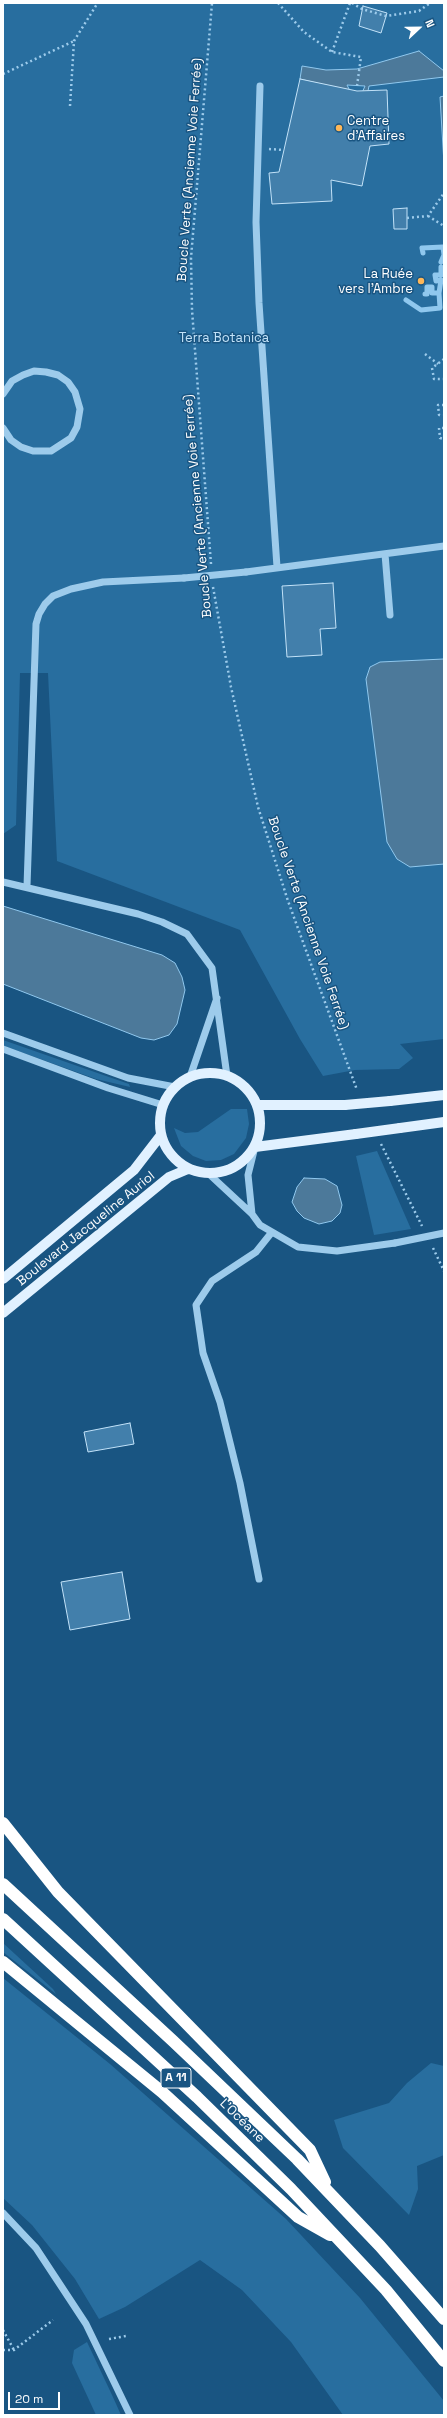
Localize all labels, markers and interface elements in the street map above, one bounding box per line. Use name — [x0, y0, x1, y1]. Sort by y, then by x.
north arrow — [399, 8, 439, 48]
text: N — [422, 17, 438, 30]
street label: Boucle Verte (Ancienne Voie Ferrée) — [174, 58, 206, 282]
place label: Centre d'Affaires — [347, 113, 405, 144]
marker: Centre d'Affaires — [334, 123, 344, 133]
place label: La Ruée vers l'Ambre — [338, 266, 413, 297]
marker: La Ruée vers l'Ambre — [416, 276, 426, 286]
park label: Terra Botanica — [179, 330, 269, 346]
street label: Boucle Verte (Ancienne Voie Ferrée) — [180, 394, 216, 618]
street label: Boucle Verte (Ancienne Voie Ferrée) — [264, 814, 352, 1032]
street label: Boulevard Jacqueline Auriol — [14, 1168, 158, 1290]
road number: A 11 — [161, 2068, 191, 2088]
street label: L’Océane — [216, 2096, 268, 2146]
scale bar — [10, 2384, 62, 2410]
text: 20 m — [15, 2391, 43, 2407]

